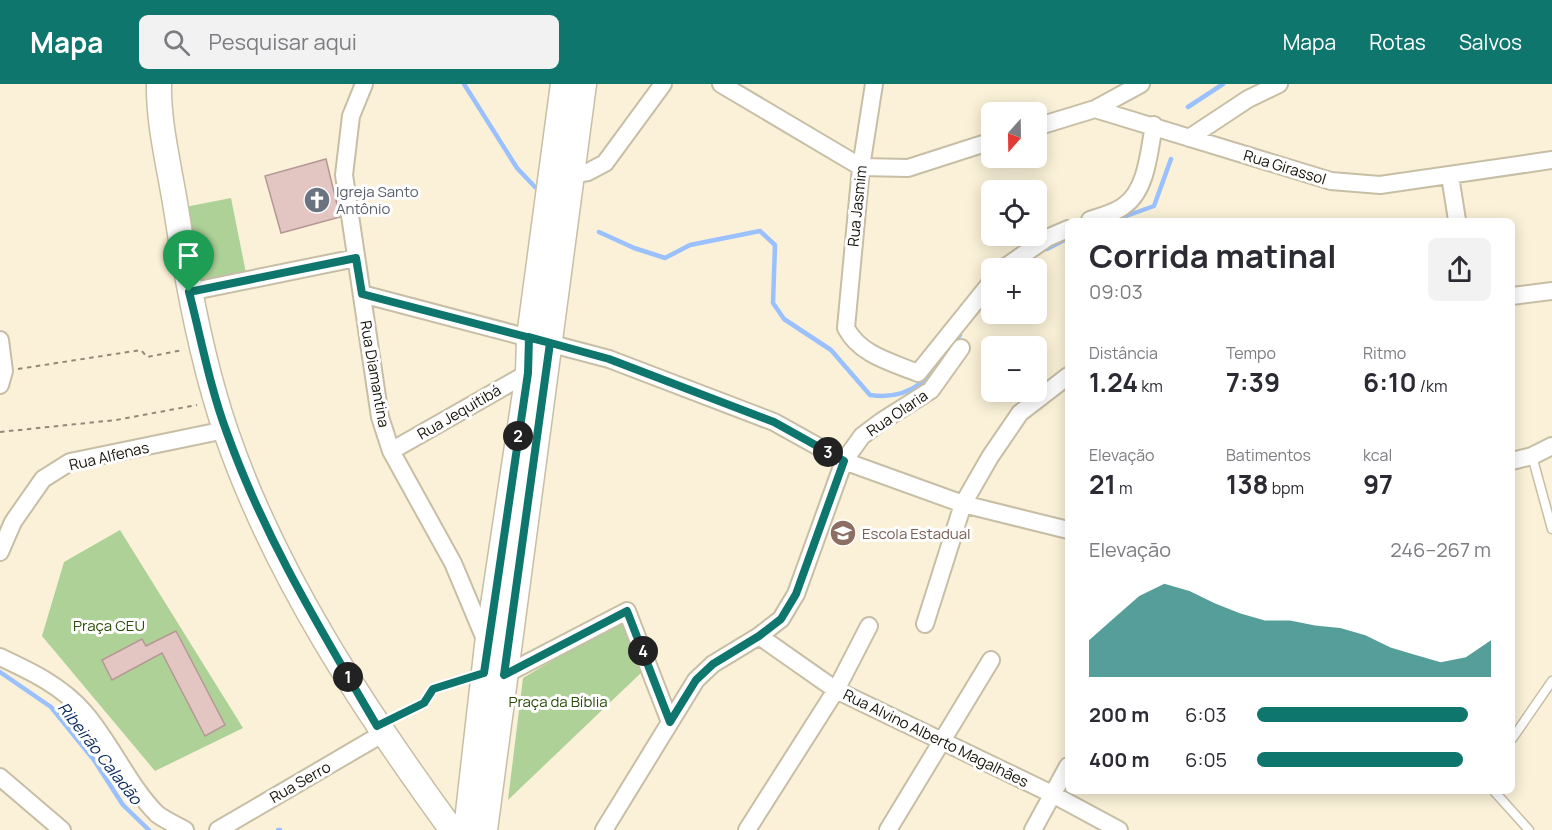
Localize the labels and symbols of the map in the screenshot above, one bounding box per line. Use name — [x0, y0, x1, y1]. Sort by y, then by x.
north arrow — [981, 102, 1047, 168]
street label: Rua Girassol — [1241, 144, 1329, 190]
street label: Rua Jasmim — [842, 164, 872, 248]
place label: Igreja Santo Antônio — [336, 181, 419, 219]
church icon: Igreja Santo Antônio — [302, 185, 332, 215]
pin — [163, 230, 214, 292]
street label: Rua Diamantina — [355, 319, 395, 429]
street label: Rua Jequitibá — [413, 380, 505, 444]
street label: Rua Olaria — [862, 385, 932, 441]
pin: 2 — [503, 421, 533, 451]
street label: Rua Alfenas — [67, 437, 151, 475]
pin: 3 — [813, 437, 843, 467]
school or university icon: Escola Estadual — [828, 518, 858, 548]
place label: Escola Estadual — [862, 523, 971, 544]
park label: Praça CEU — [73, 615, 145, 636]
pin: 4 — [628, 636, 658, 666]
pin: 1 — [333, 662, 363, 692]
street label: Rua Alvino Alberto Magalhães — [840, 684, 1032, 792]
park label: Praça da Bíblia — [508, 691, 608, 712]
water label: Ribeirão Caladão — [53, 697, 148, 810]
street label: Rua Serro — [266, 756, 334, 808]

